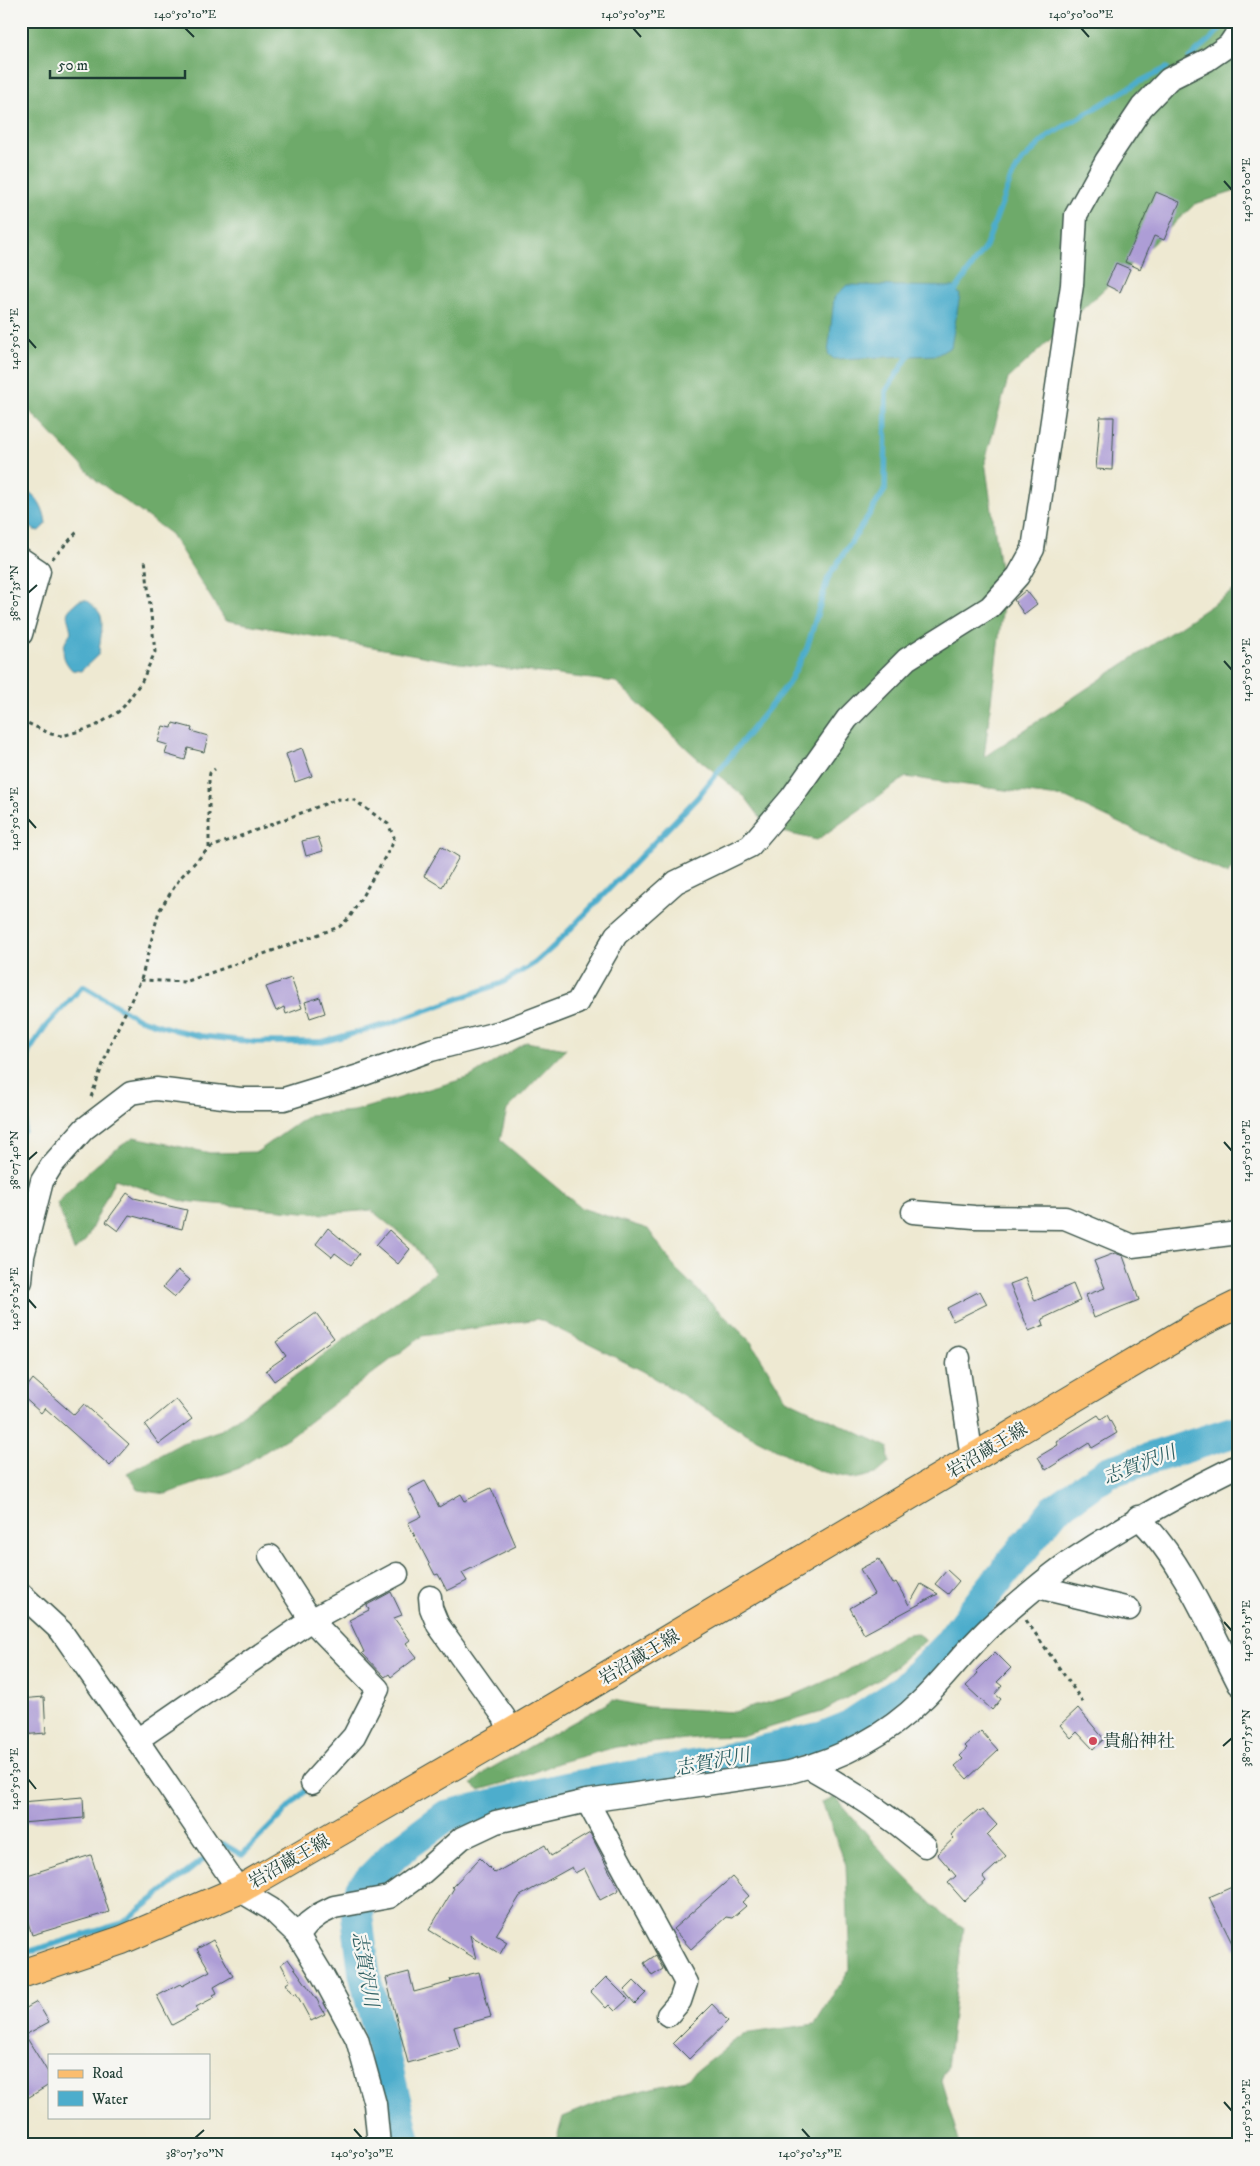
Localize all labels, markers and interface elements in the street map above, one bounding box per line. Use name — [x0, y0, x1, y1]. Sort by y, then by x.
text: 140°50'10"E — [154, 7, 217, 22]
text: 140°50'05"E — [601, 7, 665, 22]
text: 140°50'00"E — [1049, 7, 1114, 22]
scale bar — [50, 48, 185, 80]
text: 50 m — [58, 56, 88, 75]
text: 140°50'00"E — [1239, 157, 1254, 222]
text: 140°50'15"E — [7, 308, 22, 370]
text: 38°07'35"N — [7, 565, 22, 621]
text: 140°50'05"E — [1239, 638, 1254, 702]
text: 140°50'20"E — [7, 787, 22, 851]
text: 140°50'10"E — [1239, 1119, 1254, 1182]
text: 38°07'40"N — [7, 1130, 22, 1190]
text: 140°50'25"E — [7, 1267, 22, 1331]
street label: 岩沼蔵王線 — [943, 1418, 1032, 1483]
water label: 志賀沢川 — [1100, 1440, 1181, 1490]
text: 140°50'15"E — [1239, 1600, 1254, 1662]
street label: 岩沼蔵王線 — [595, 1625, 684, 1690]
text: 38°07'55"N — [1239, 1709, 1254, 1767]
place label: 貴船神社 — [1103, 1731, 1175, 1753]
marker: 貴船神社 — [1087, 1735, 1099, 1747]
water label: 志賀沢川 — [673, 1744, 754, 1781]
text: 140°50'30"E — [7, 1747, 22, 1810]
street label: 岩沼蔵王線 — [245, 1830, 334, 1894]
water label: 志賀沢川 — [347, 1930, 383, 2011]
legend — [48, 2054, 210, 2118]
text: Road — [92, 2064, 124, 2083]
text: 140°50'20"E — [1239, 2079, 1254, 2143]
text: Water — [91, 2090, 128, 2109]
text: 38°07'50"N — [166, 2146, 224, 2161]
text: 140°50'30"E — [331, 2146, 394, 2161]
text: 140°50'25"E — [778, 2146, 842, 2161]

